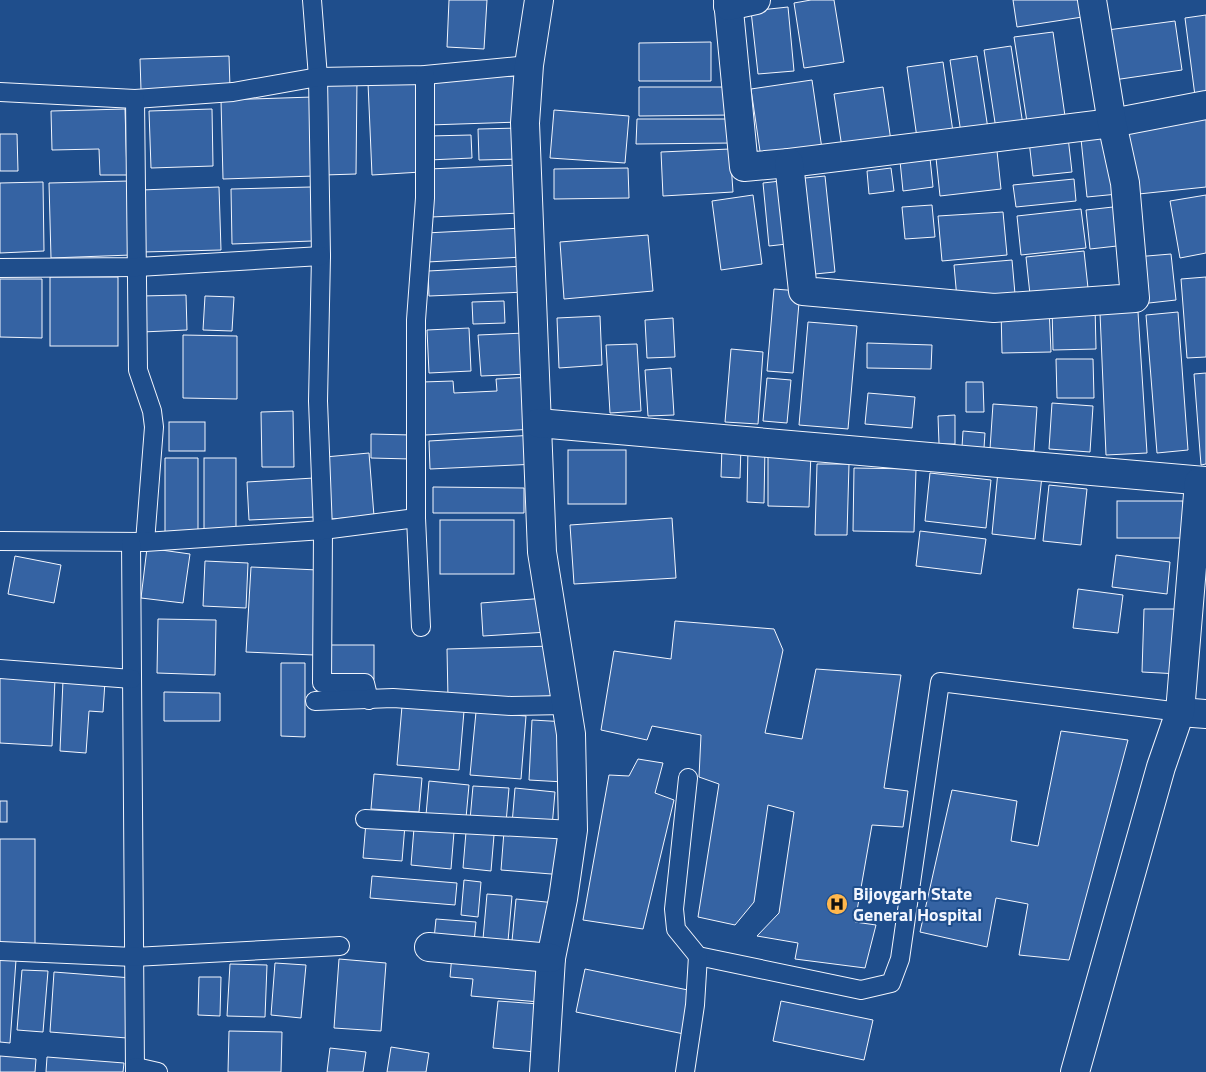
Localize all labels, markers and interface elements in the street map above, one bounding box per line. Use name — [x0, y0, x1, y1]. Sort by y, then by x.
place label: Bijoygarh State General Hospital — [853, 880, 982, 928]
hospital icon: Bijoygarh State General Hospital — [825, 892, 849, 916]

